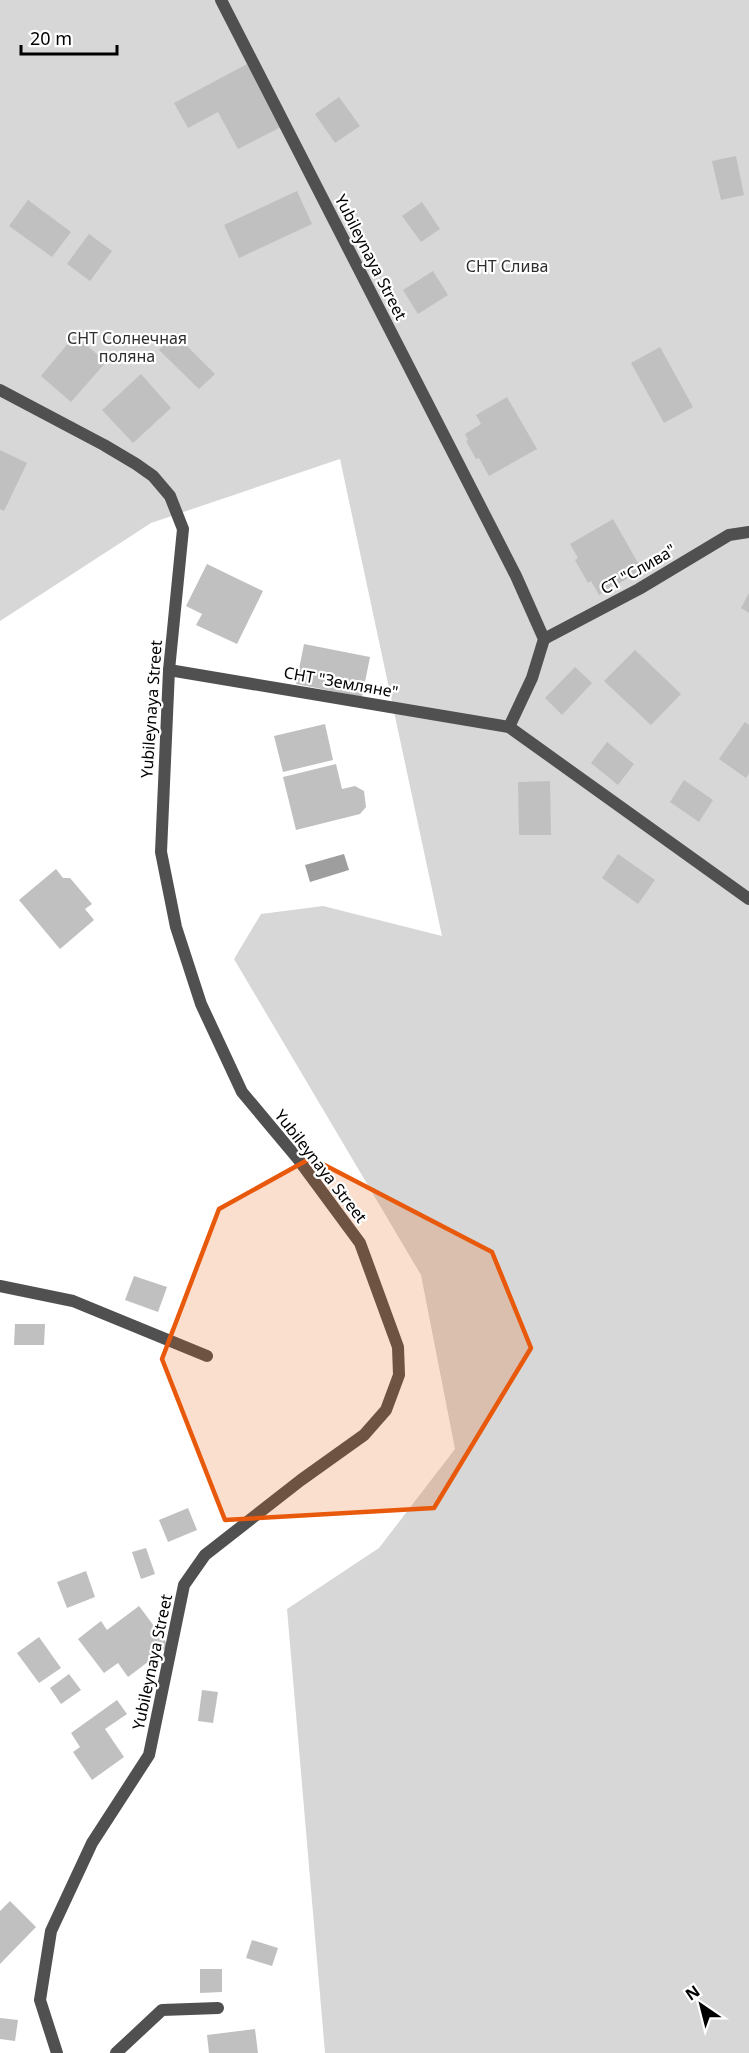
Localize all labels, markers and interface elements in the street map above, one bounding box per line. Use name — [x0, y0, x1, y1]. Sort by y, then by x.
scale bar — [21, 18, 117, 56]
text: 20 m — [30, 26, 72, 50]
street label: Yubileynaya Street — [330, 190, 412, 324]
park label: СНТ Слива — [466, 255, 548, 277]
park label: СНТ Солнечная поляна — [67, 327, 187, 367]
street label: СТ "Слива" — [596, 539, 680, 599]
street label: Yubileynaya Street — [135, 639, 167, 779]
street label: СНТ "Земляне" — [282, 661, 400, 703]
street label: Yubileynaya Street — [270, 1105, 372, 1227]
street label: Yubileynaya Street — [127, 1592, 177, 1732]
north arrow — [671, 1975, 731, 2035]
text: N — [681, 1980, 704, 2005]

